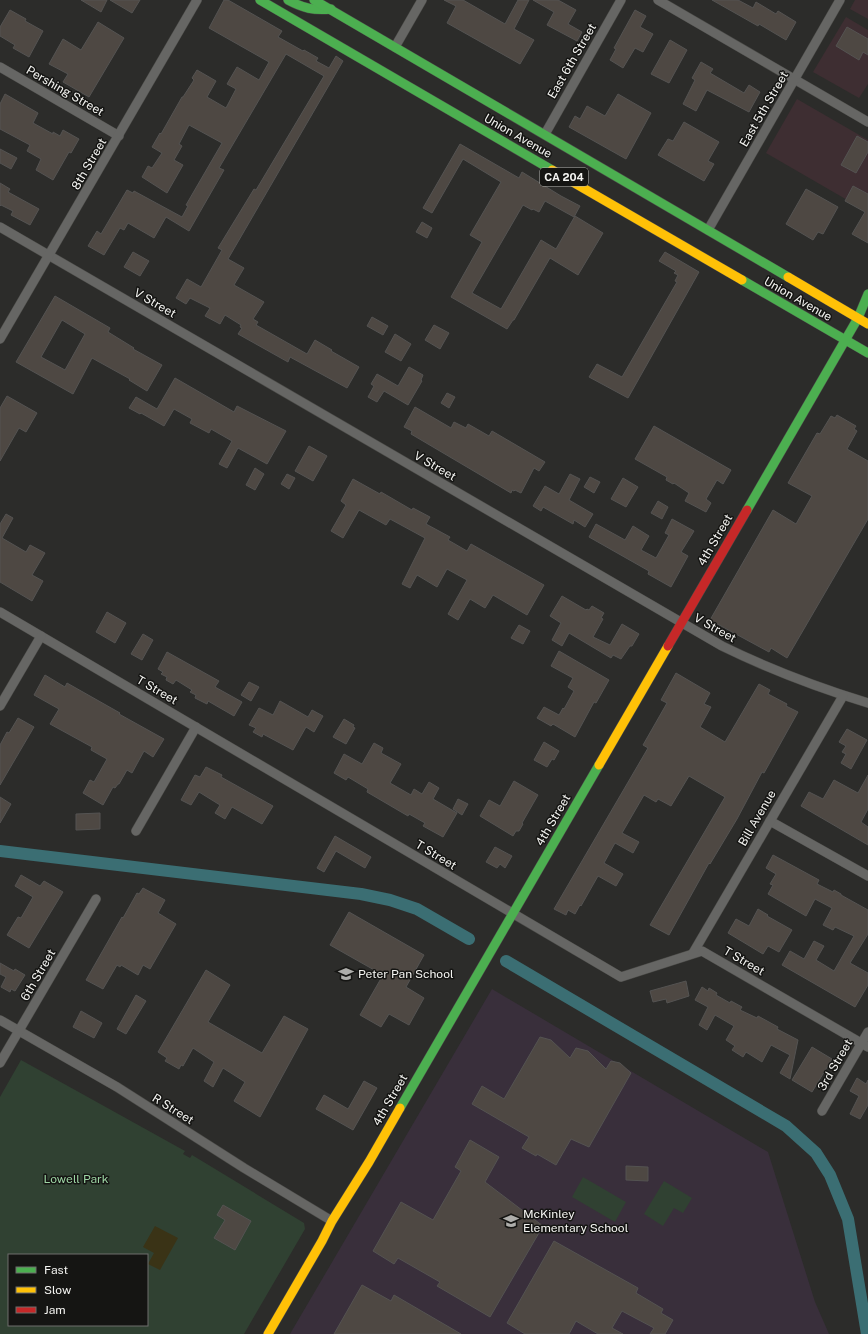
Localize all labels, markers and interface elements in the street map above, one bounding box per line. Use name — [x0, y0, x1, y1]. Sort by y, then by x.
street label: East 6th Street — [545, 21, 599, 101]
street label: Pershing Street — [24, 63, 107, 119]
street label: East 5th Street — [737, 69, 791, 149]
street label: Union Avenue — [482, 111, 555, 161]
street label: 8th Street — [69, 135, 110, 192]
road number: CA 204 — [540, 168, 588, 186]
street label: Union Avenue — [762, 274, 835, 324]
street label: V Street — [132, 285, 179, 321]
street label: V Street — [412, 448, 459, 484]
street label: 4th Street — [695, 511, 735, 568]
street label: V Street — [691, 611, 739, 645]
street label: T Street — [134, 673, 180, 707]
street label: Bill Avenue — [735, 787, 779, 848]
street label: 4th Street — [533, 791, 573, 848]
street label: T Street — [413, 837, 459, 873]
street label: T Street — [721, 944, 767, 978]
street label: 6th Street — [18, 947, 58, 1003]
school or university icon: Peter Pan School — [337, 965, 355, 983]
place label: Peter Pan School — [358, 967, 454, 981]
street label: 3rd Street — [815, 1036, 856, 1093]
street label: 4th Street — [370, 1071, 410, 1128]
street label: R Street — [150, 1091, 197, 1127]
park label: Lowell Park — [43, 1172, 109, 1186]
place label: McKinley Elementary School — [523, 1207, 629, 1235]
school or university icon: McKinley Elementary School — [502, 1212, 520, 1230]
legend — [8, 1254, 148, 1326]
text: Fast — [44, 1263, 69, 1277]
text: Slow — [44, 1283, 72, 1297]
text: Jam — [44, 1303, 66, 1317]

